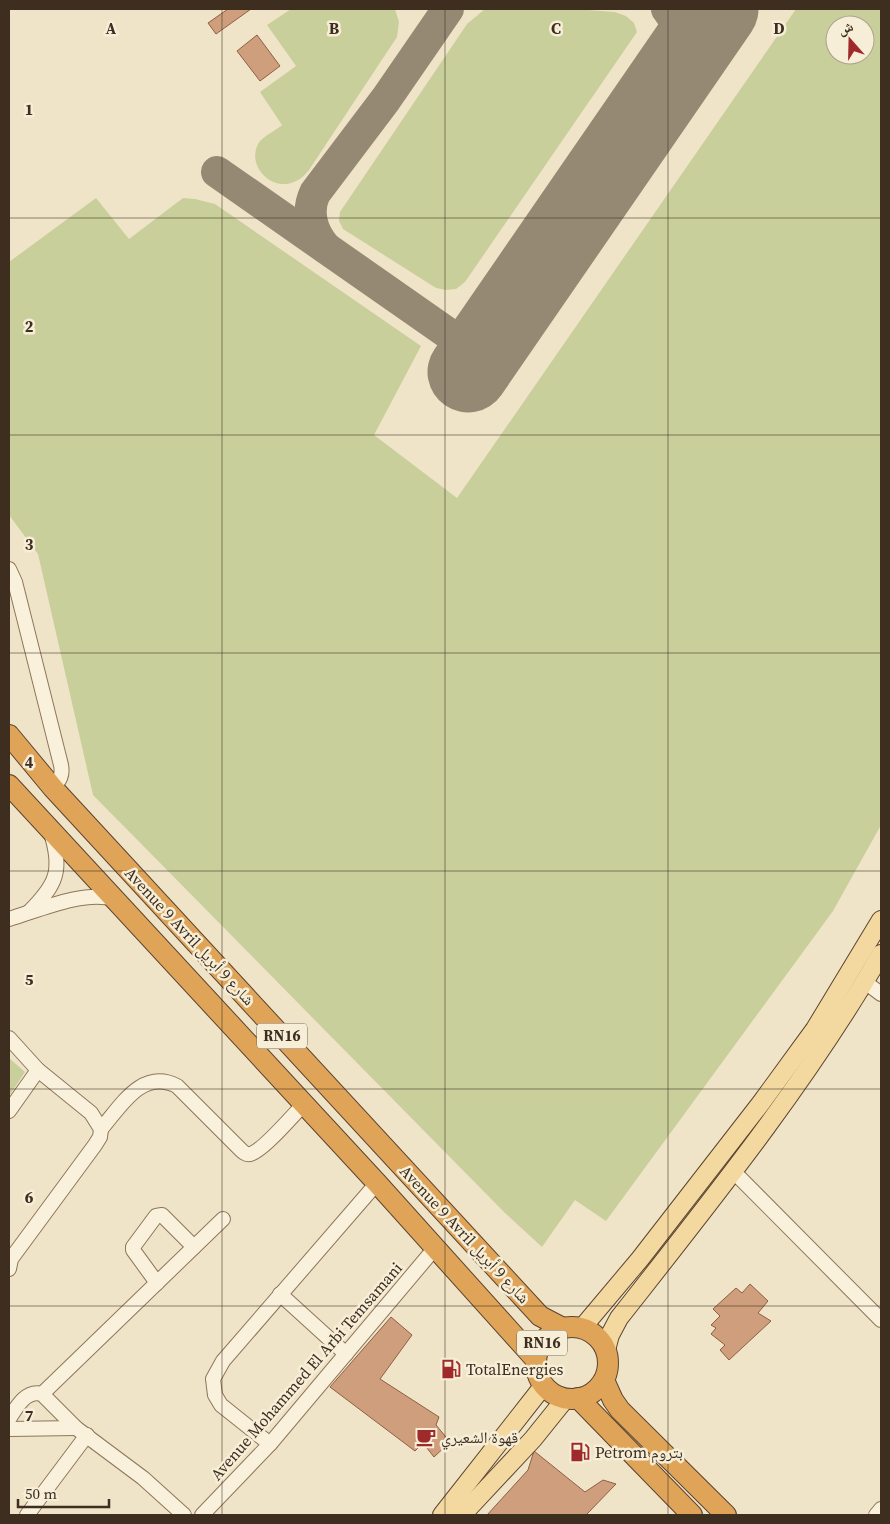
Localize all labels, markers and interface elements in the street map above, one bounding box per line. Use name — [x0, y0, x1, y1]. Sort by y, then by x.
north arrow — [825, 15, 875, 65]
text: ش — [835, 16, 856, 40]
text: A — [106, 17, 117, 39]
text: B — [329, 17, 340, 39]
text: C — [551, 17, 561, 39]
text: D — [773, 17, 785, 39]
text: 1 — [25, 98, 33, 120]
text: 2 — [25, 315, 34, 337]
text: 3 — [25, 533, 34, 555]
text: 4 — [25, 751, 34, 773]
street label: Avenue 9 Avril شارع 9 أبريل — [120, 862, 260, 1010]
text: 5 — [25, 968, 34, 990]
road number: RN16 — [257, 1024, 307, 1048]
street label: Avenue 9 Avril شارع 9 أبريل — [395, 1160, 535, 1308]
text: 6 — [25, 1186, 34, 1208]
street label: Avenue Mohammed El Arbi Temsamani — [205, 1257, 407, 1485]
road number: RN16 — [517, 1330, 567, 1356]
fuel station icon: TotalEnergies — [440, 1358, 462, 1380]
place label: TotalEnergies — [466, 1358, 564, 1380]
text: 7 — [25, 1404, 34, 1426]
cafe icon: قهوة الشعيري — [415, 1426, 437, 1448]
place label: قهوة الشعيري — [441, 1426, 518, 1450]
fuel station icon: Petrom بتروم — [569, 1441, 591, 1463]
place label: Petrom بتروم — [595, 1441, 683, 1463]
scale bar — [18, 1476, 109, 1508]
text: 50 m — [25, 1483, 57, 1504]

